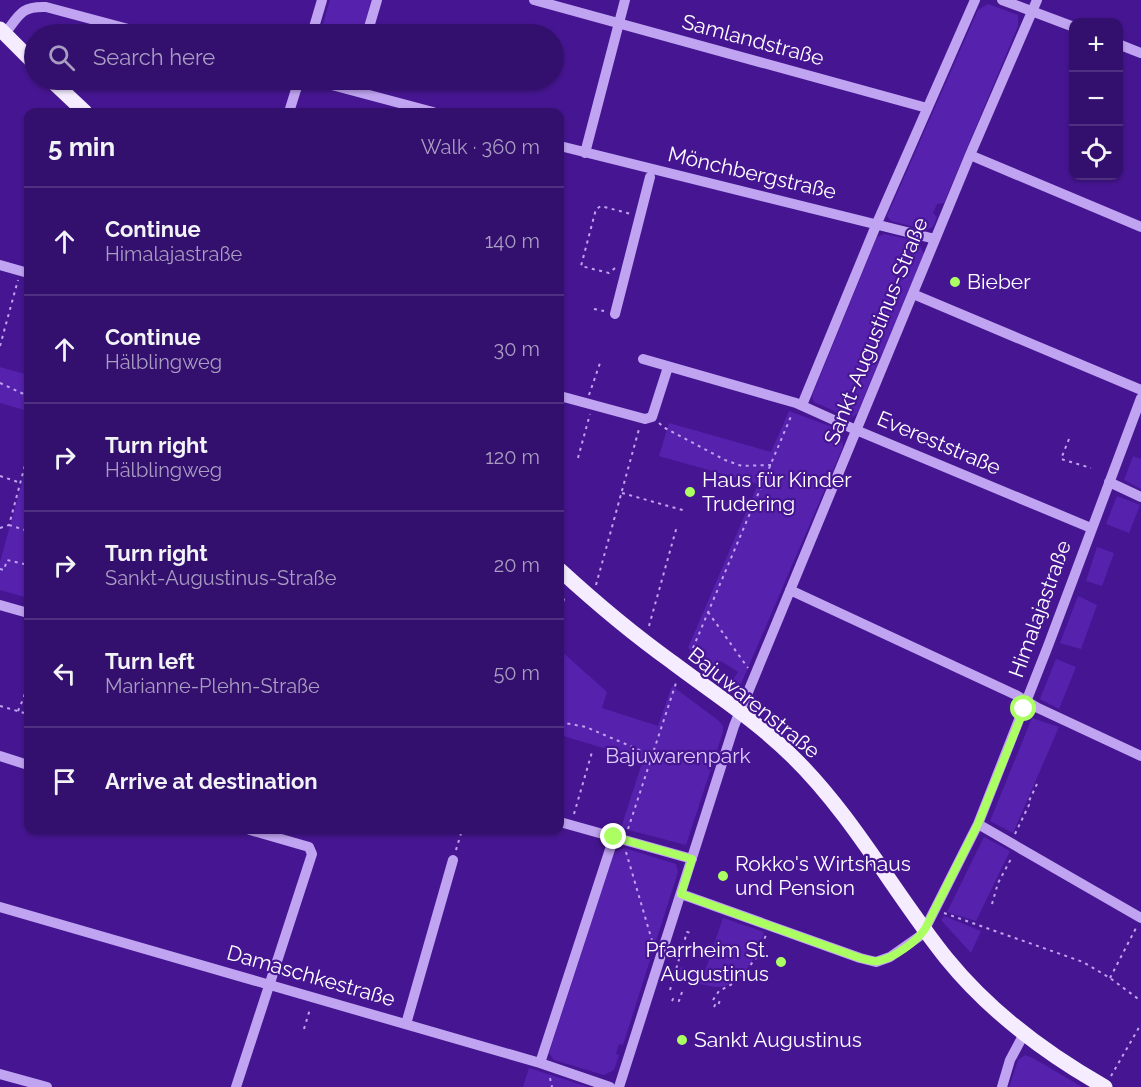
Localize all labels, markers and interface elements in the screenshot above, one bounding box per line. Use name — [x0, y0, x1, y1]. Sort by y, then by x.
street label: Samlandstraße — [679, 9, 827, 70]
map controls — [1069, 18, 1123, 180]
button: + — [1069, 18, 1123, 72]
search box — [24, 24, 564, 90]
icon: search — [45, 41, 78, 74]
text: Search here — [93, 44, 215, 70]
button: − — [1069, 72, 1123, 126]
button: locate — [1069, 126, 1123, 180]
text: 5 min — [48, 132, 115, 162]
text: Walk · 360 m — [421, 135, 540, 159]
street label: Mönchbergstraße — [666, 141, 839, 204]
street label: Sankt-Augustinus-Straße — [818, 213, 933, 448]
text: Continue — [105, 216, 201, 242]
icon: ahead — [48, 225, 81, 258]
text: 140 m — [485, 229, 540, 253]
text: Himalajastraße — [105, 242, 242, 266]
place label: Bieber — [967, 269, 1031, 294]
marker: Bieber — [948, 275, 962, 289]
text: Continue — [105, 324, 201, 350]
icon: ahead — [48, 333, 81, 366]
text: 30 m — [494, 337, 540, 361]
text: Hälblingweg — [105, 350, 222, 374]
street label: Evereststraße — [874, 405, 1005, 480]
text: Turn right — [105, 432, 208, 458]
icon: right — [48, 441, 81, 474]
text: 120 m — [485, 445, 540, 469]
text: Hälblingweg — [105, 458, 222, 482]
place label: Haus für Kinder Trudering — [702, 467, 852, 516]
marker: Haus für Kinder Trudering — [683, 485, 697, 499]
street label: Himalajastraße — [1003, 537, 1076, 681]
text: Turn right — [105, 540, 208, 566]
icon: right — [48, 549, 81, 582]
text: 20 m — [494, 553, 540, 577]
text: Sankt-Augustinus-Straße — [105, 566, 336, 590]
street label: Bajuwarenstraße — [683, 642, 825, 763]
text: Turn left — [105, 648, 195, 674]
icon: left — [48, 657, 81, 690]
text: 50 m — [493, 661, 540, 685]
text: Marianne-Plehn-Straße — [105, 674, 320, 698]
route start — [1010, 695, 1036, 721]
park label: Bajuwarenpark — [605, 743, 751, 768]
icon: arrive — [48, 765, 81, 798]
text: Arrive at destination — [105, 768, 318, 794]
route end — [600, 823, 626, 849]
place label: Rokko's Wirtshaus und Pension — [735, 851, 911, 900]
marker: Rokko's Wirtshaus und Pension — [716, 869, 730, 883]
place label: Pfarrheim St. Augustinus — [646, 937, 769, 986]
street label: Damaschkestraße — [224, 940, 398, 1011]
marker: Pfarrheim St. Augustinus — [774, 955, 788, 969]
place label: Sankt Augustinus — [694, 1027, 862, 1052]
marker: Sankt Augustinus — [675, 1033, 689, 1047]

